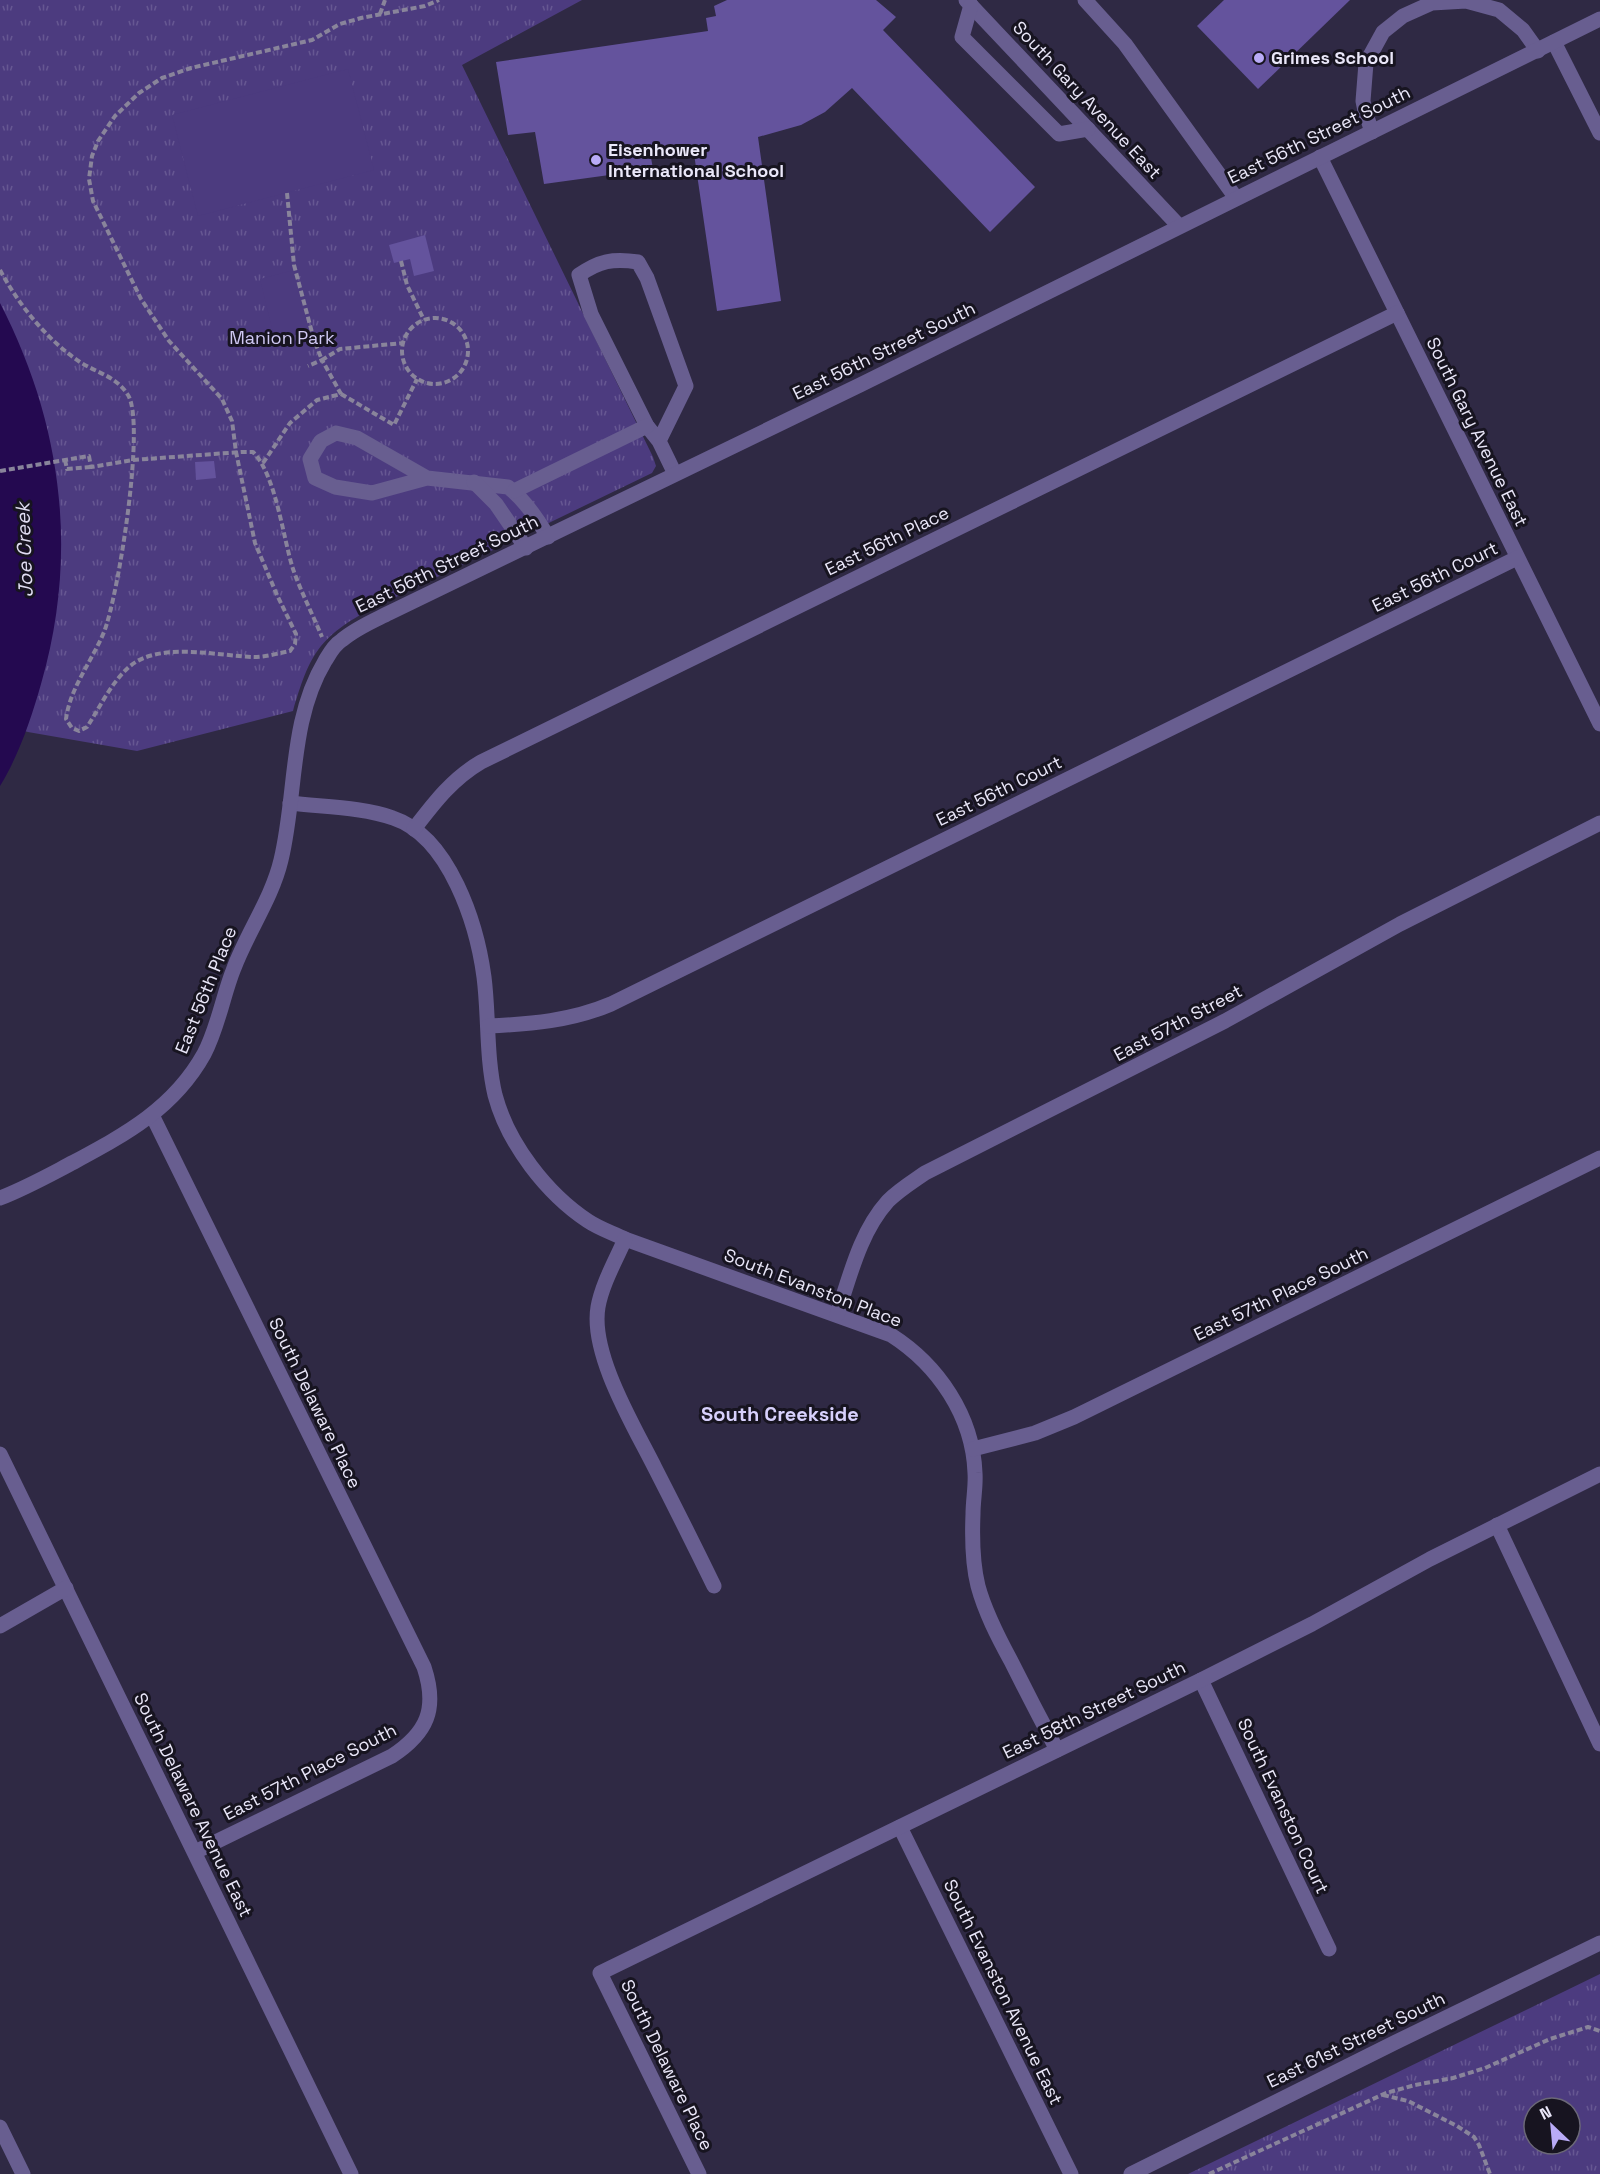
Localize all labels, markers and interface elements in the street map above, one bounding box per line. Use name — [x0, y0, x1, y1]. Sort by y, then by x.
street label: South Gary Avenue East — [1008, 16, 1167, 183]
place label: Grimes School — [1271, 46, 1394, 69]
marker: Grimes School — [1252, 51, 1266, 65]
street label: East 56th Street South — [1224, 80, 1414, 189]
place label: Eisenhower International School — [608, 138, 784, 182]
marker: Eisenhower International School — [589, 153, 603, 167]
street label: East 56th Street South — [789, 296, 979, 405]
park label: Manion Park — [229, 326, 335, 349]
street label: South Gary Avenue East — [1422, 333, 1533, 530]
water label: Joe Creek — [9, 500, 39, 598]
street label: East 56th Place — [821, 501, 953, 580]
street label: East 56th Street South — [352, 509, 542, 618]
street label: East 56th Court — [1368, 536, 1501, 617]
street label: East 56th Court — [932, 750, 1065, 831]
street label: East 56th Place — [170, 923, 242, 1057]
street label: East 57th Street — [1110, 979, 1246, 1066]
street label: East 57th Place South — [1190, 1241, 1372, 1346]
street label: South Evanston Place — [721, 1243, 905, 1332]
street label: South Delaware Place — [264, 1314, 367, 1492]
district label: South Creekside — [701, 1401, 859, 1427]
street label: East 58th Street South — [999, 1655, 1189, 1764]
street label: South Delaware Avenue East — [129, 1689, 258, 1921]
street label: South Evanston Court — [1233, 1714, 1334, 1897]
street label: East 57th Place South — [219, 1718, 400, 1825]
street label: South Evanston Avenue East — [939, 1875, 1068, 2108]
street label: South Delaware Place — [616, 1976, 719, 2154]
street label: East 61st Street South — [1263, 1986, 1449, 2093]
north arrow — [1522, 2096, 1582, 2156]
text: N — [1536, 2101, 1555, 2125]

